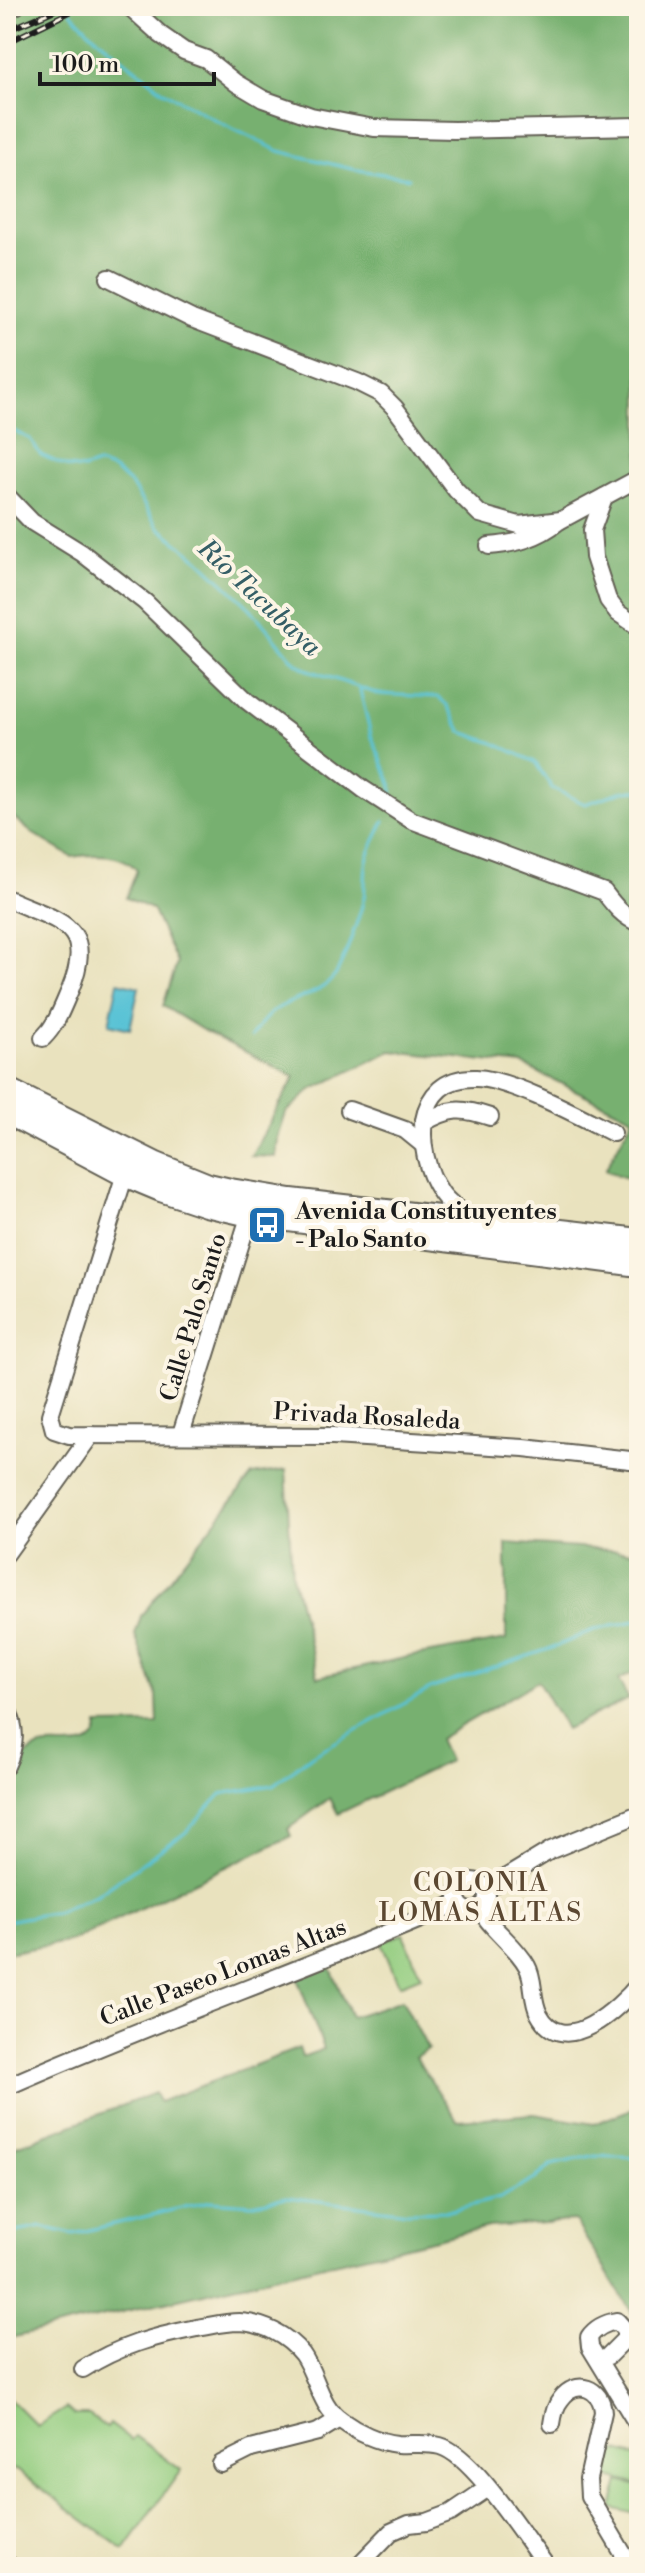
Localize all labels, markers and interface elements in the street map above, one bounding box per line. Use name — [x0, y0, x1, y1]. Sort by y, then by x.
scale bar — [40, 36, 214, 86]
text: 100 m — [52, 50, 119, 80]
water label: Río Tacubaya — [190, 532, 328, 663]
place label: Avenida Constituyentes - Palo Santo — [294, 1197, 557, 1255]
bus stop icon: Avenida Constituyentes - Palo Santo — [246, 1204, 288, 1246]
street label: Calle Palo Santo — [154, 1229, 234, 1405]
street label: Privada Rosaleda — [273, 1397, 462, 1437]
district label: COLONIA LOMAS ALTAS — [379, 1867, 583, 1929]
street label: Calle Paseo Lomas Altas — [96, 1912, 351, 2034]

